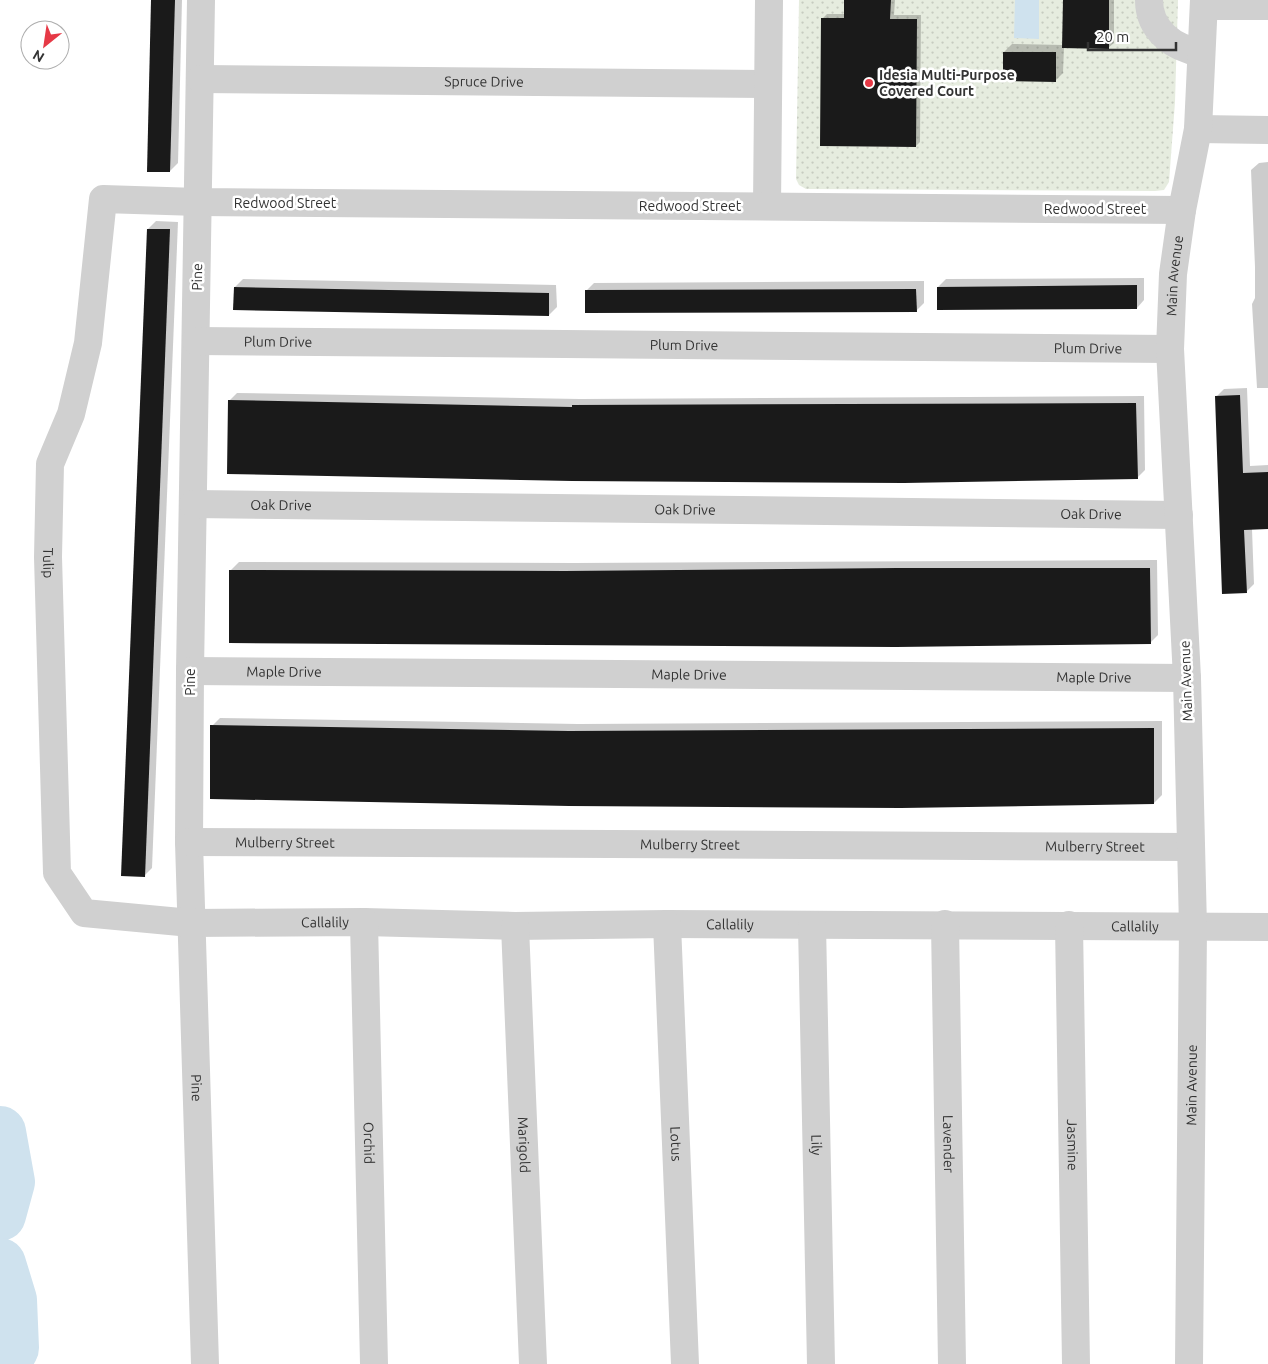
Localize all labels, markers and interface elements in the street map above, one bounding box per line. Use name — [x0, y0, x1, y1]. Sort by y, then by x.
north arrow — [20, 20, 70, 70]
scale bar — [1088, 20, 1176, 52]
text: 20 m — [1096, 28, 1129, 45]
text: N — [30, 47, 47, 66]
place label: Idesia Multi-Purpose Covered Court — [879, 67, 1015, 99]
street label: Spruce Drive — [444, 73, 524, 90]
marker: Idesia Multi-Purpose Covered Court — [863, 77, 875, 89]
street label: Redwood Street — [234, 195, 337, 211]
street label: Redwood Street — [639, 198, 742, 214]
street label: Redwood Street — [1044, 201, 1147, 217]
street label: Main Avenue — [1163, 234, 1186, 316]
street label: Pine — [189, 263, 205, 291]
street label: Plum Drive — [244, 333, 312, 350]
street label: Plum Drive — [650, 337, 718, 353]
street label: Plum Drive — [1054, 340, 1122, 357]
street label: Oak Drive — [250, 497, 312, 513]
street label: Oak Drive — [654, 501, 716, 518]
street label: Oak Drive — [1060, 506, 1122, 522]
street label: Tulip — [40, 547, 57, 578]
street label: Main Avenue — [1177, 640, 1195, 722]
street label: Maple Drive — [246, 663, 322, 680]
street label: Maple Drive — [651, 666, 727, 683]
street label: Pine — [182, 668, 198, 696]
street label: Maple Drive — [1056, 669, 1132, 686]
street label: Mulberry Street — [235, 834, 335, 851]
street label: Mulberry Street — [640, 836, 740, 853]
street label: Mulberry Street — [1045, 838, 1145, 855]
street label: Callalily — [301, 914, 349, 930]
street label: Callalily — [706, 916, 754, 932]
street label: Callalily — [1111, 918, 1159, 934]
street label: Main Avenue — [1183, 1044, 1200, 1126]
street label: Pine — [188, 1074, 205, 1102]
street label: Lavender — [940, 1115, 957, 1174]
street label: Marigold — [515, 1116, 533, 1173]
street label: Jasmine — [1064, 1119, 1081, 1171]
street label: Orchid — [361, 1122, 377, 1164]
street label: Lotus — [667, 1126, 685, 1162]
street label: Lily — [808, 1134, 825, 1156]

